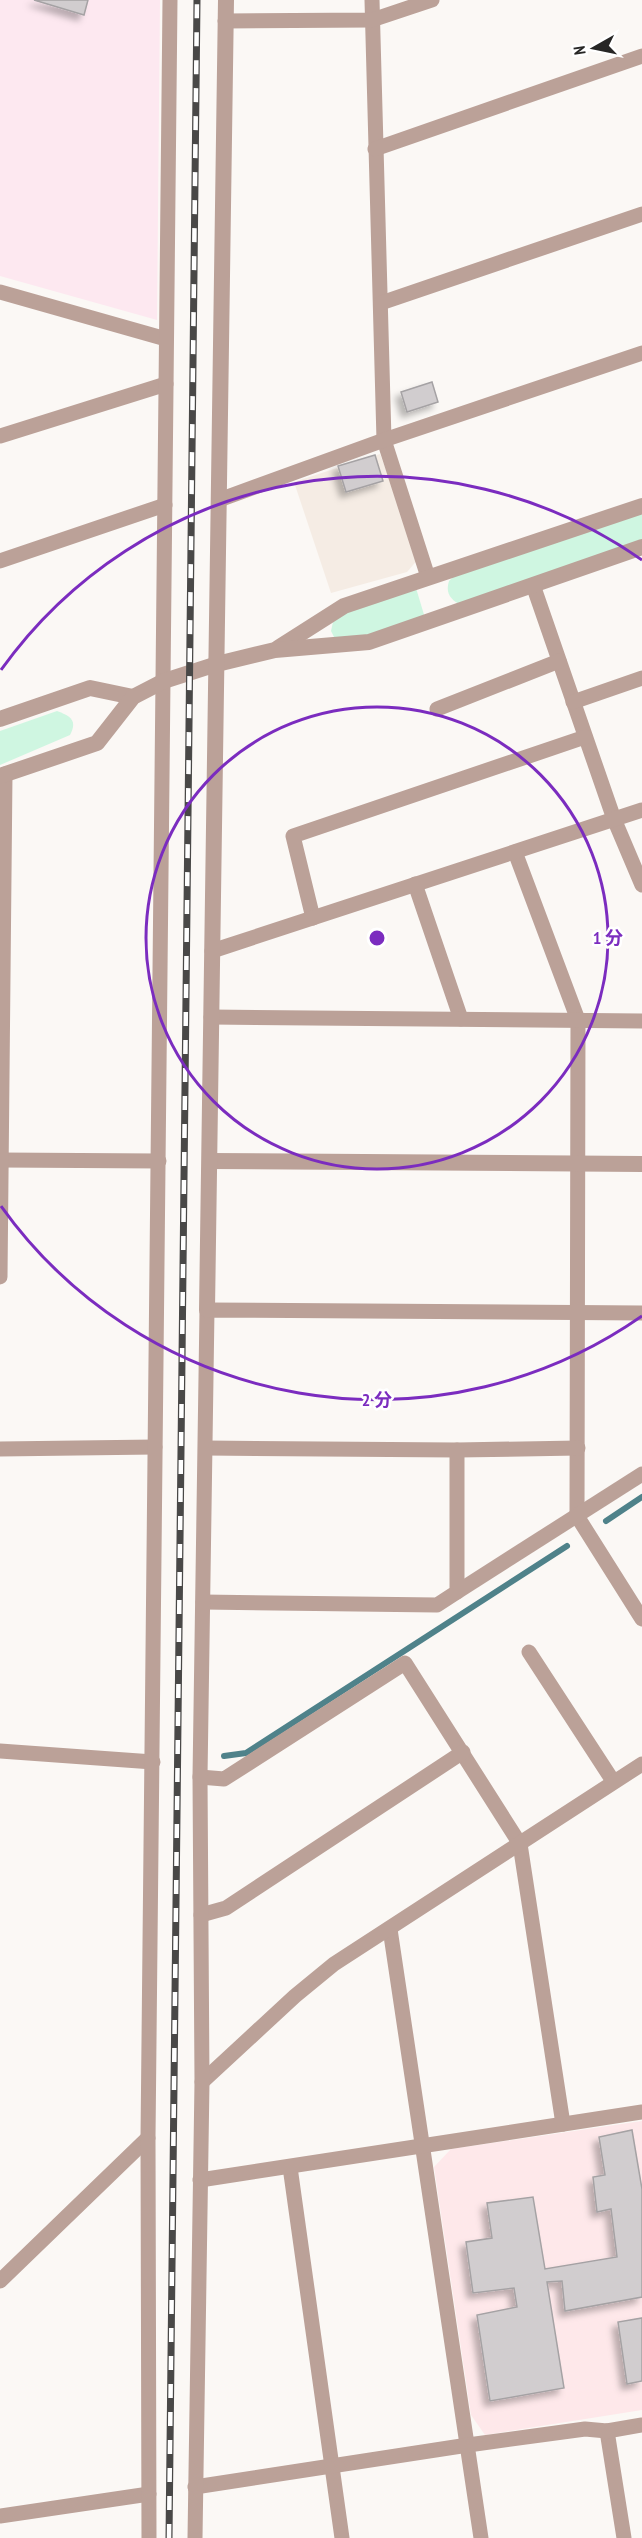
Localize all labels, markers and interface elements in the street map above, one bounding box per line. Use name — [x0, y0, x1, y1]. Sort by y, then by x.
north arrow — [564, 18, 624, 78]
text: N — [569, 45, 590, 56]
text: 1 分 — [593, 926, 623, 949]
centre of rings — [367, 928, 387, 948]
text: 2 分 — [362, 1388, 392, 1411]

